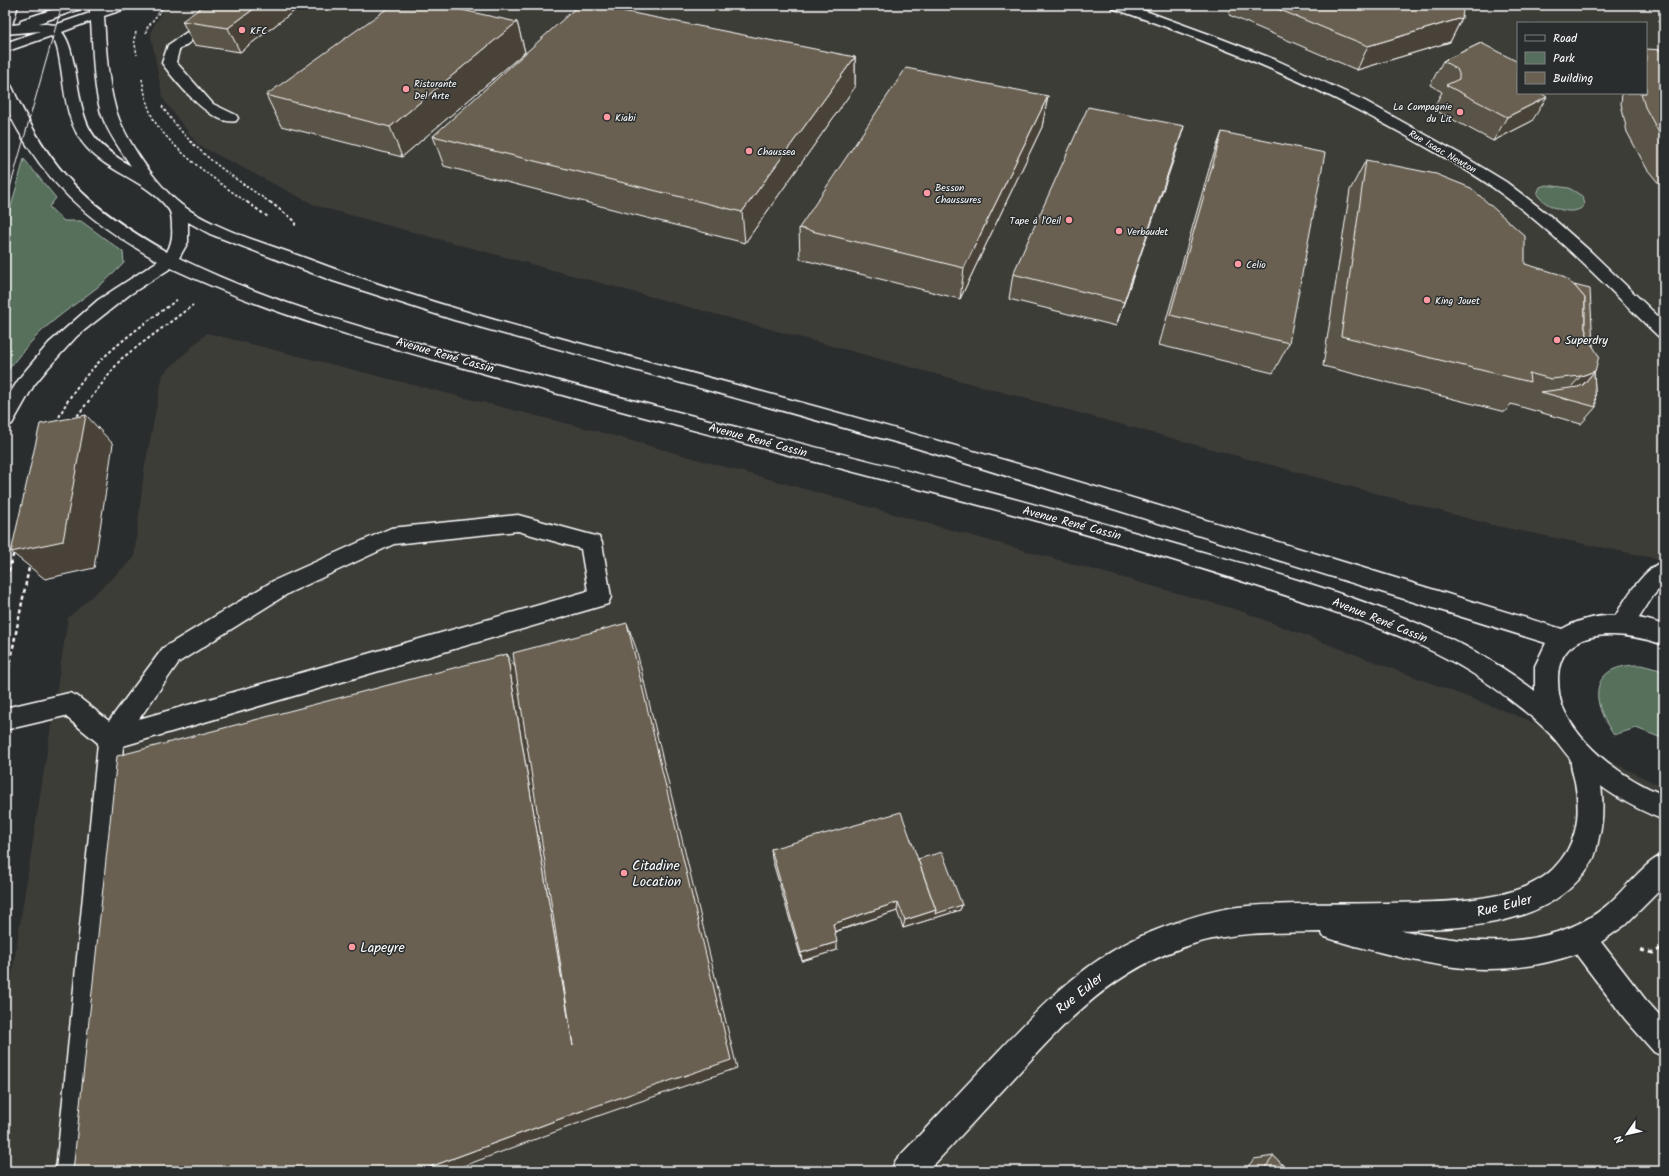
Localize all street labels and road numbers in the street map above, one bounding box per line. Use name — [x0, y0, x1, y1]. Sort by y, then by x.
street label: Rue Isaac Newton — [1406, 126, 1479, 178]
street label: Avenue René Cassin — [394, 332, 496, 379]
street label: Avenue René Cassin — [706, 418, 809, 463]
street label: Avenue René Cassin — [1020, 501, 1123, 546]
street label: Avenue René Cassin — [1329, 593, 1430, 648]
street label: Rue Euler — [1474, 888, 1535, 923]
street label: Rue Euler — [1051, 967, 1109, 1020]

